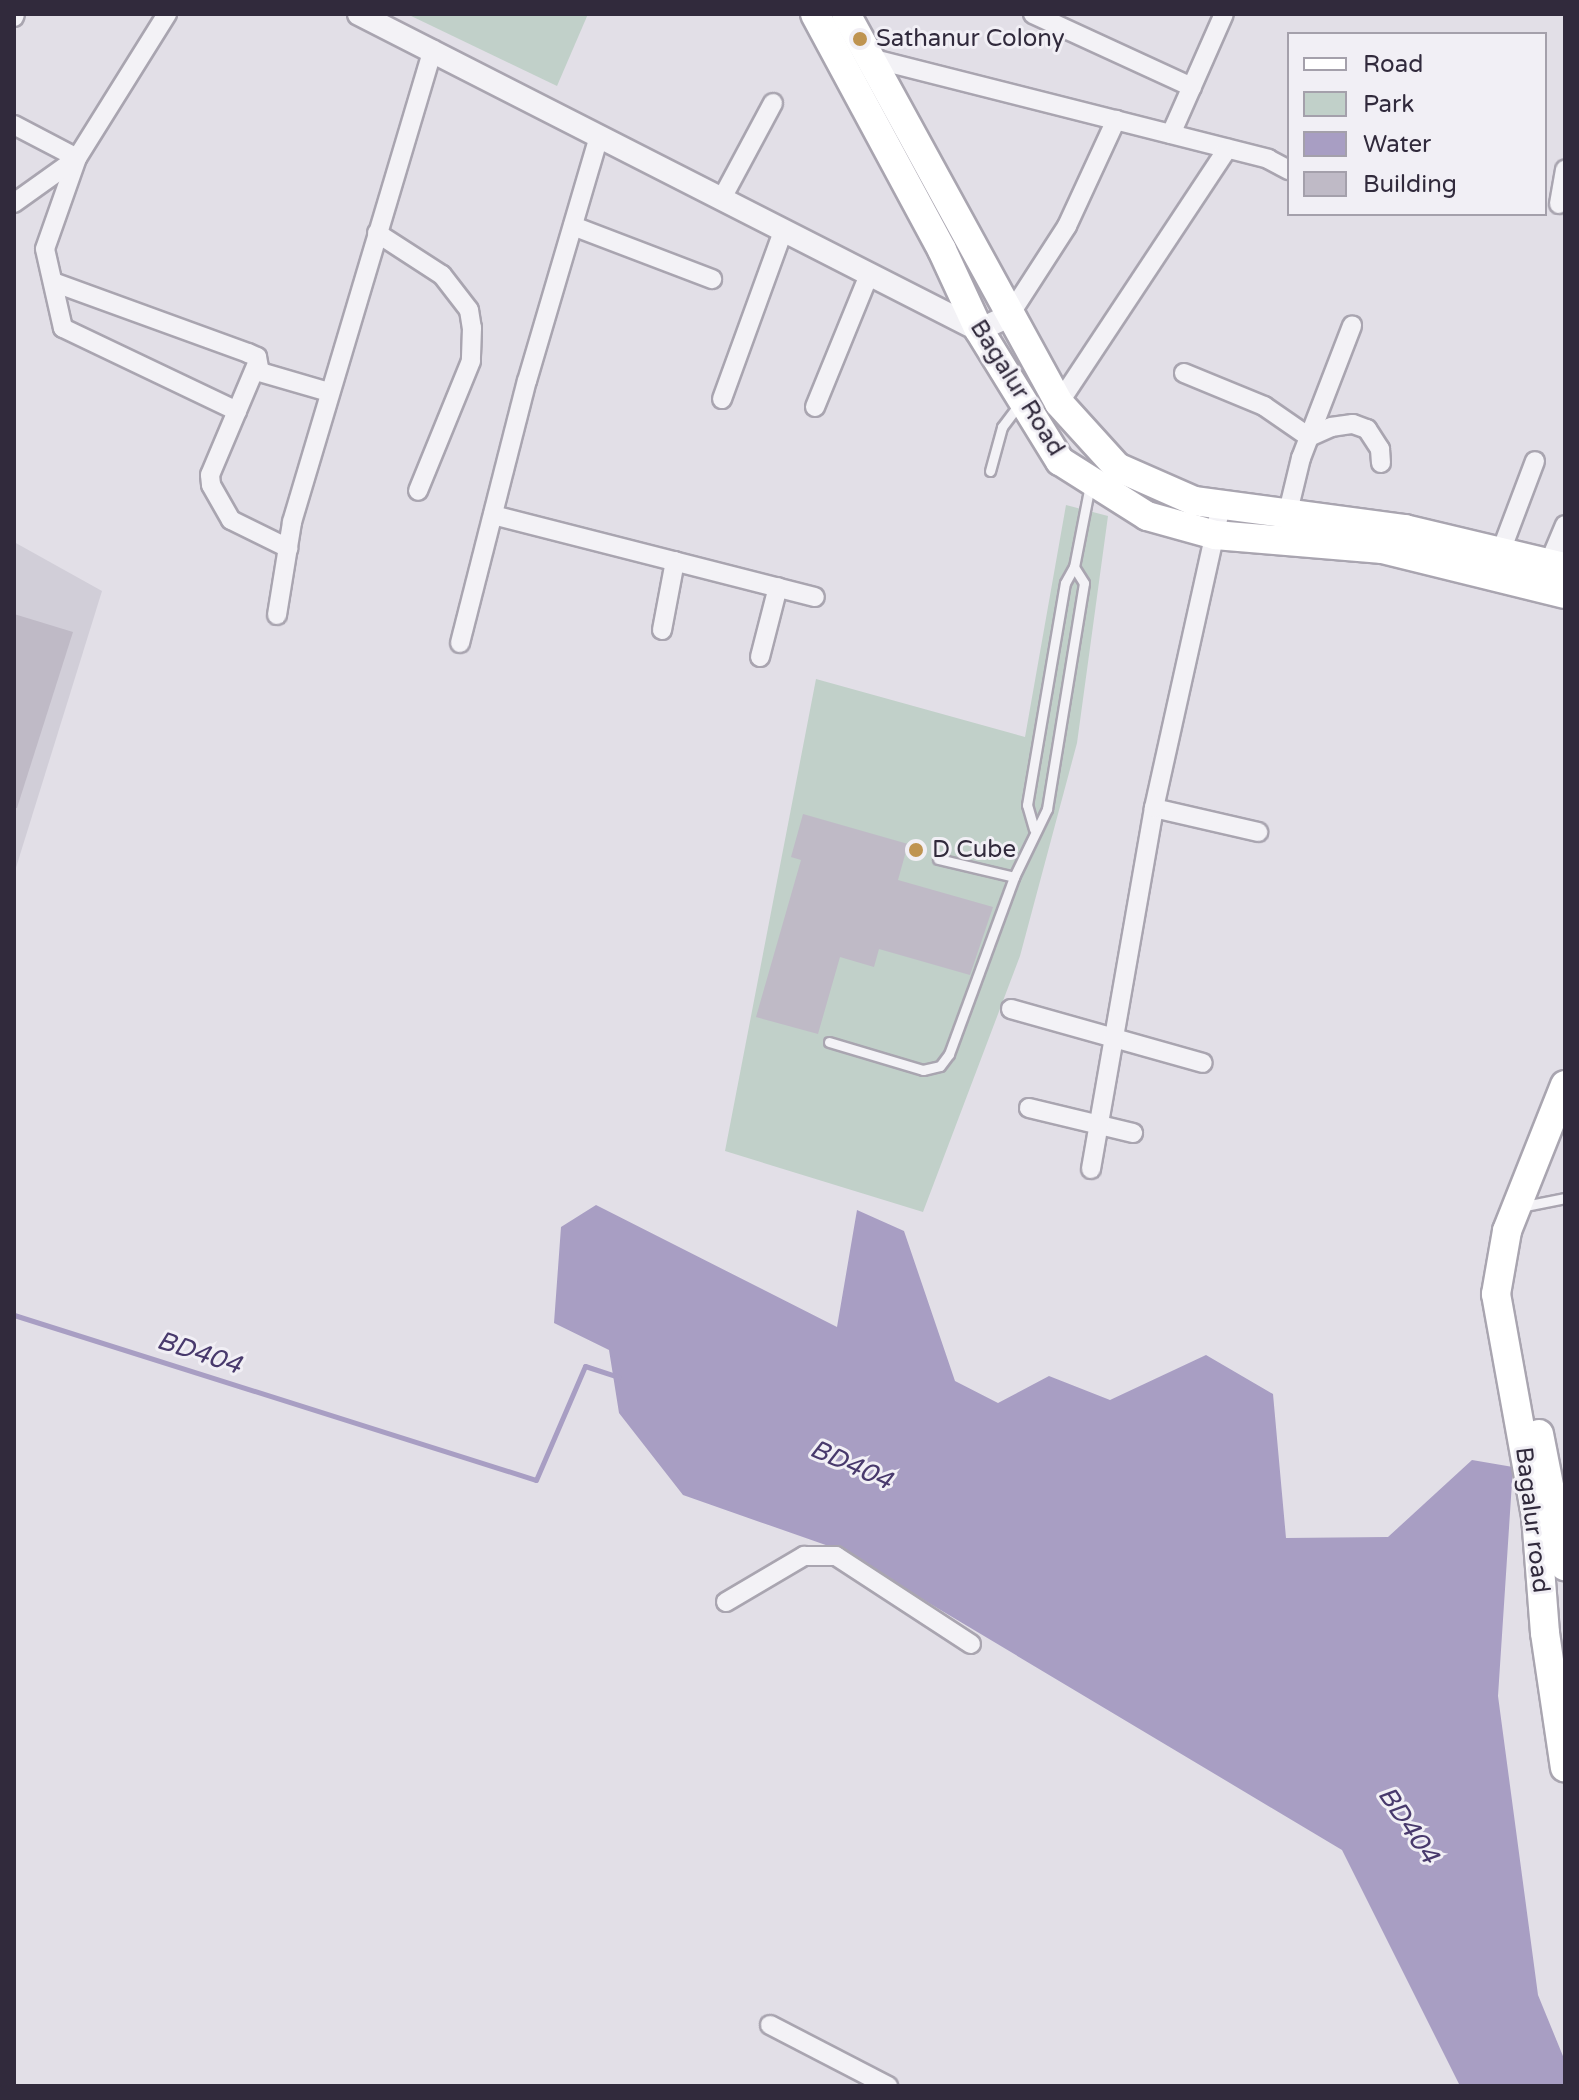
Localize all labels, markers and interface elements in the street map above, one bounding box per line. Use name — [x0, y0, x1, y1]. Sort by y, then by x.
place label: Sathanur Colony — [876, 25, 1065, 53]
marker: Sathanur Colony — [851, 30, 869, 48]
legend — [1287, 32, 1547, 216]
text: Road — [1363, 50, 1423, 79]
text: Park — [1363, 90, 1414, 119]
text: Water — [1363, 130, 1431, 159]
text: Building — [1363, 170, 1457, 199]
street label: Bagalur Road — [964, 315, 1070, 461]
place label: D Cube — [932, 836, 1016, 864]
marker: D Cube — [907, 841, 925, 859]
water label: BD404 — [153, 1325, 245, 1381]
water label: BD404 — [805, 1433, 897, 1497]
street label: Bagalur road — [1509, 1445, 1555, 1595]
water label: BD404 — [1371, 1780, 1445, 1870]

